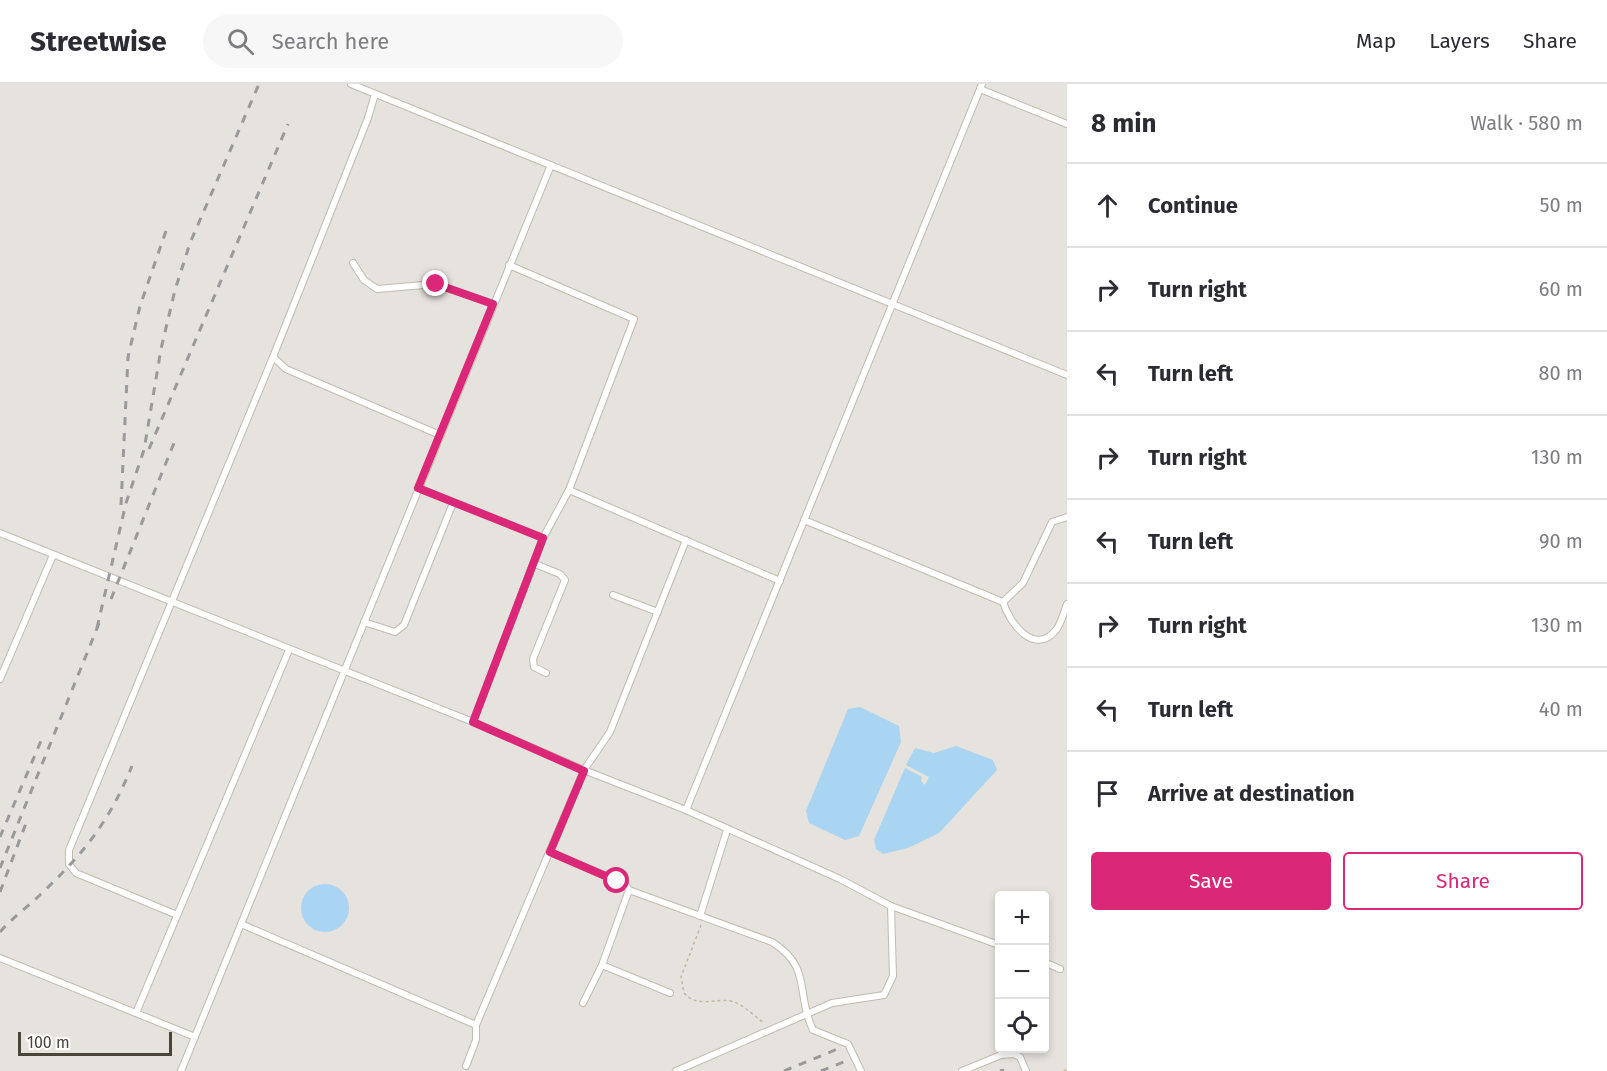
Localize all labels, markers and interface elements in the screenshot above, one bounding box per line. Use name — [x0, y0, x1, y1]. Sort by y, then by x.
search box — [203, 14, 623, 68]
text: Streetwise — [30, 25, 167, 58]
icon: search — [224, 25, 257, 58]
text: Search here — [272, 28, 389, 55]
text: Map — [1356, 28, 1396, 54]
text: Layers — [1429, 28, 1490, 54]
text: Share — [1523, 28, 1577, 54]
text: 8 min — [1091, 108, 1157, 139]
text: Walk · 580 m — [1470, 111, 1583, 135]
icon: ahead — [1091, 189, 1124, 222]
text: Continue — [1148, 192, 1238, 219]
text: 50 m — [1539, 193, 1583, 217]
route end — [422, 270, 448, 296]
icon: right — [1091, 273, 1124, 306]
text: Turn right — [1148, 276, 1247, 303]
text: 60 m — [1539, 277, 1583, 301]
icon: left — [1091, 357, 1124, 390]
text: Turn left — [1148, 360, 1233, 387]
text: 80 m — [1538, 361, 1583, 385]
icon: right — [1091, 441, 1124, 474]
text: Turn right — [1148, 444, 1247, 471]
text: 130 m — [1531, 445, 1583, 469]
icon: left — [1091, 525, 1124, 558]
text: Turn left — [1148, 528, 1233, 555]
text: 90 m — [1539, 529, 1583, 553]
icon: right — [1091, 609, 1124, 642]
text: Turn right — [1148, 612, 1247, 639]
text: 130 m — [1531, 613, 1583, 637]
icon: left — [1091, 693, 1124, 726]
text: Turn left — [1148, 696, 1233, 723]
text: 40 m — [1539, 697, 1583, 721]
icon: arrive — [1091, 777, 1124, 810]
text: Arrive at destination — [1148, 780, 1355, 807]
button: Save — [1091, 852, 1331, 910]
button: Share — [1343, 852, 1583, 910]
route start — [603, 867, 629, 893]
map controls — [995, 891, 1049, 1053]
button: + — [995, 891, 1049, 945]
button: − — [995, 945, 1049, 999]
button: locate — [995, 999, 1049, 1053]
scale bar — [18, 1029, 172, 1056]
text: 100 m — [27, 1033, 70, 1052]

